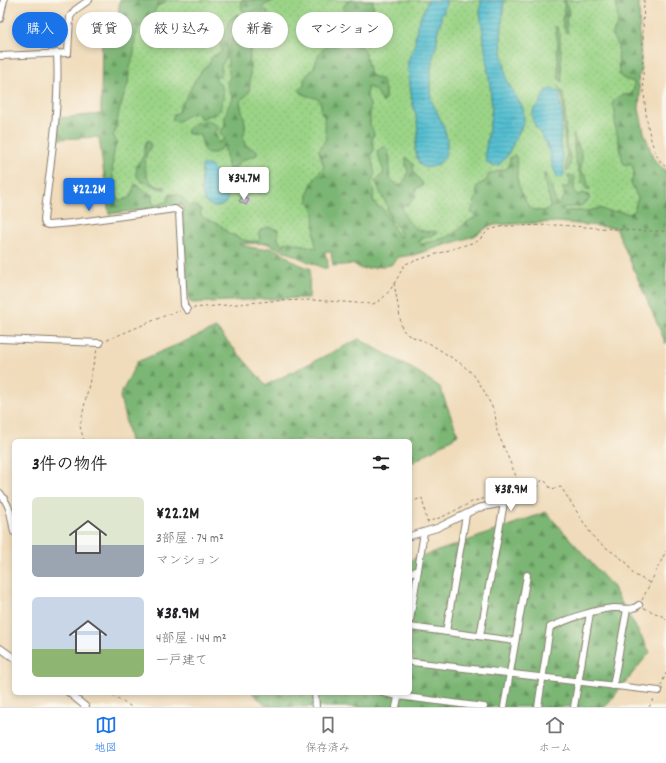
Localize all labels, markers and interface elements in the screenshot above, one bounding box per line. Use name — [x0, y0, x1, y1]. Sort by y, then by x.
chip: 購入 — [12, 12, 68, 48]
chip: 賃貸 — [76, 12, 132, 48]
chip: 絞り込み — [140, 12, 224, 48]
chip: 新着 — [232, 12, 288, 48]
chip: マンション — [296, 12, 393, 48]
pin: ¥34.7M — [211, 167, 277, 201]
text: ¥34.7M — [228, 170, 260, 189]
pin: ¥22.2M — [56, 178, 122, 212]
text: ¥22.2M — [72, 181, 106, 200]
icon: filters — [370, 452, 392, 474]
text: 3件の物件 — [32, 454, 108, 478]
pin: ¥38.9M — [478, 478, 544, 512]
text: ¥38.9M — [494, 481, 528, 500]
text: ¥22.2M — [156, 503, 199, 527]
icon: home — [64, 513, 112, 561]
text: 3部屋 · 74 m² — [156, 530, 224, 549]
text: マンション — [156, 552, 220, 571]
text: ¥38.9M — [156, 603, 199, 627]
icon: home — [64, 613, 112, 661]
text: 4部屋 · 144 m² — [156, 630, 227, 649]
text: 一戸建て — [156, 652, 208, 671]
tab: 地図 — [95, 714, 117, 757]
tab: 保存済み — [306, 714, 350, 757]
tab: ホーム — [539, 714, 571, 757]

